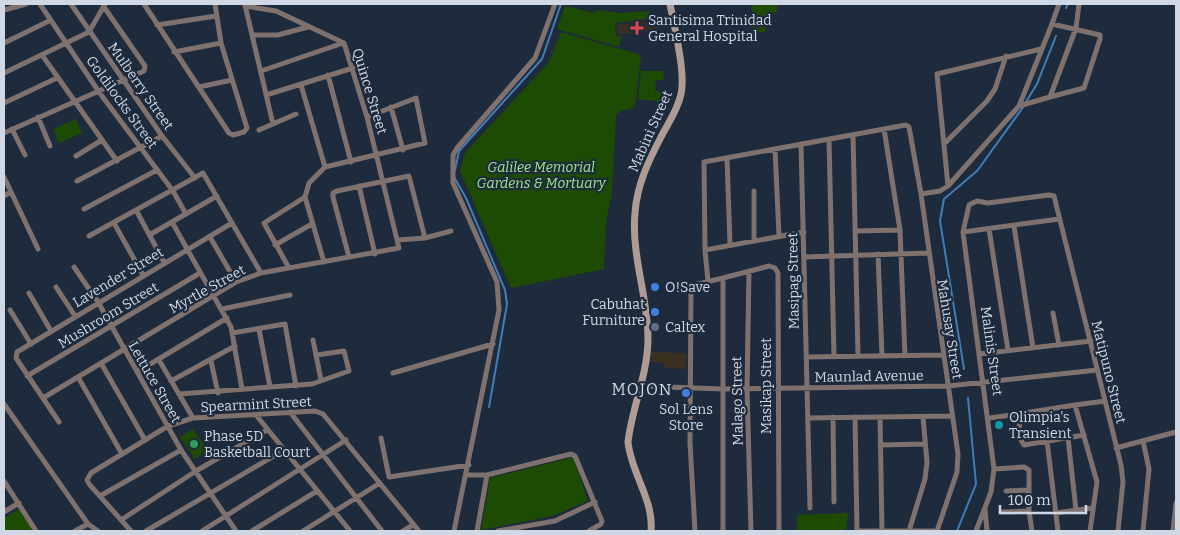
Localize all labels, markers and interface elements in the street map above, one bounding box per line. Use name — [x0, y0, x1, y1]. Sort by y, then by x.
place label: Santisima Trinidad General Hospital — [648, 12, 772, 45]
marker: Santisima Trinidad General Hospital — [630, 21, 644, 35]
street label: Mulberry Street — [104, 39, 177, 133]
street label: Quince Street — [348, 46, 391, 136]
street label: Goldilocks Street — [82, 53, 161, 152]
street label: Mabini Street — [625, 88, 676, 175]
park label: Galilee Memorial Gardens & Mortuary — [476, 159, 606, 192]
street label: Masipag Street — [784, 232, 803, 330]
street label: Lavender Street — [70, 244, 167, 311]
street label: Myrtle Street — [166, 262, 248, 317]
street label: Mahusay Street — [933, 278, 966, 380]
street label: Mushroom Street — [55, 279, 162, 352]
place label: O!Save — [665, 279, 710, 296]
marker: O!Save — [649, 281, 661, 293]
place label: Cabuhat Furniture — [582, 296, 645, 329]
street label: Malinis Street — [977, 305, 1006, 397]
marker: Cabuhat Furniture — [649, 306, 661, 318]
place label: Caltex — [665, 319, 706, 336]
street label: Matipuno Street — [1088, 319, 1130, 425]
marker: Caltex — [649, 321, 661, 333]
street label: Masikap Street — [758, 338, 775, 434]
street label: Lettuce Street — [124, 339, 185, 426]
street label: Malago Street — [728, 356, 747, 446]
street label: Maunlad Avenue — [814, 367, 924, 386]
district label: MOJON — [611, 380, 673, 399]
marker: Sol Lens Store — [680, 387, 692, 399]
street label: Spearmint Street — [200, 393, 312, 416]
place label: Sol Lens Store — [659, 401, 713, 434]
place label: Olimpia's Transient — [1009, 409, 1072, 442]
marker: Olimpia's Transient — [993, 419, 1005, 431]
place label: Phase 5D Basketball Court — [204, 428, 310, 461]
marker: Phase 5D Basketball Court — [188, 438, 200, 450]
scale bar — [1000, 482, 1086, 514]
text: 100 m — [1008, 491, 1051, 509]

